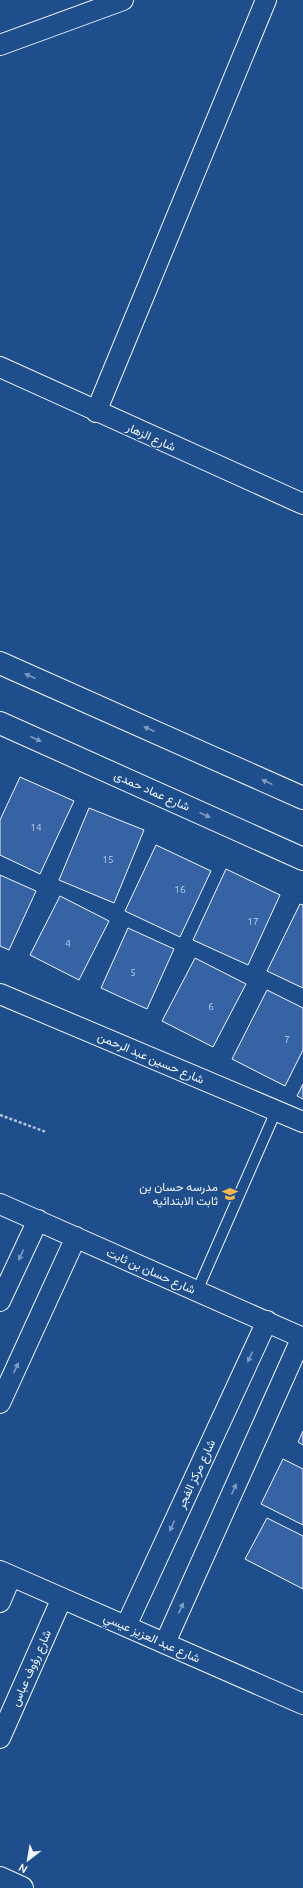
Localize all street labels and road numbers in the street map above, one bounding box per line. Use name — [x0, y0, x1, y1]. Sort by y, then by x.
street label: شارع الزهار — [122, 420, 178, 456]
street label: شارع عماد حمدى — [111, 768, 192, 816]
street label: شارع حسين عبد الرحمن — [95, 1029, 206, 1089]
street label: شارع حسان بن ثابت — [104, 1245, 198, 1299]
street label: شارع مركز الفجر — [173, 1437, 220, 1512]
street label: شارع عبد العزيز عيسي — [100, 1610, 202, 1668]
street label: شارع رؤوف عباس — [8, 1628, 56, 1709]

